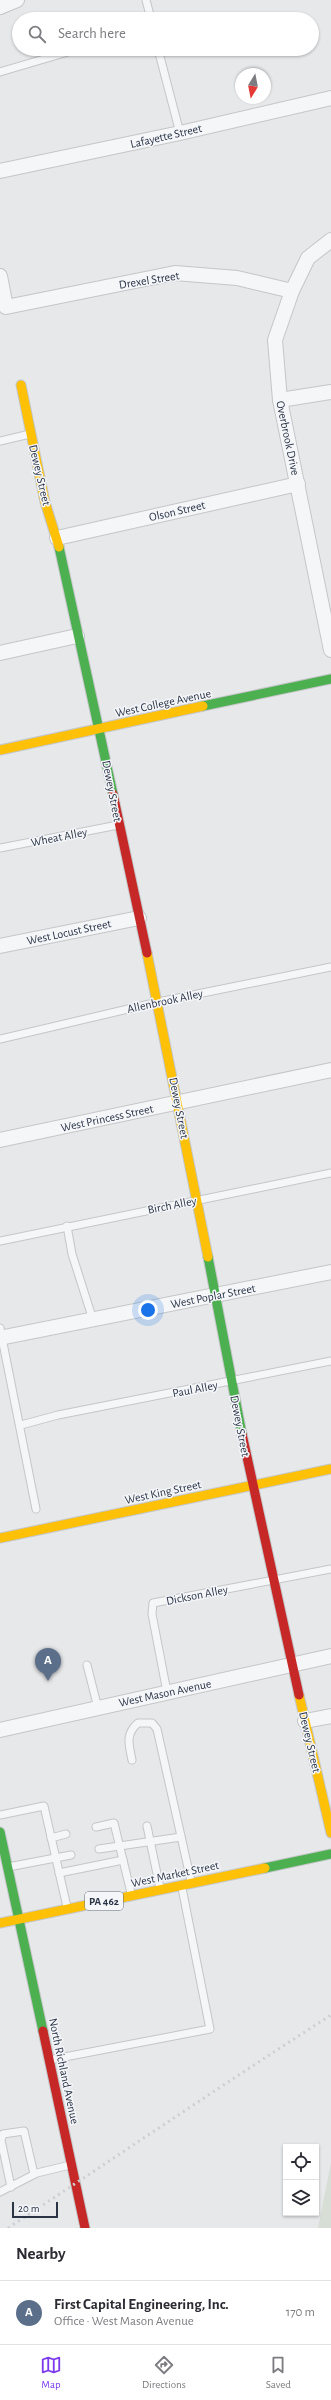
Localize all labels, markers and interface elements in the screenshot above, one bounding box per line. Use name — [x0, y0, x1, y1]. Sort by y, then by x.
search box — [12, 12, 319, 56]
icon: search — [26, 23, 48, 45]
text: Search here — [58, 26, 126, 41]
north arrow — [235, 68, 271, 104]
street label: Lafayette Street — [129, 122, 203, 151]
street label: Drexel Street — [118, 269, 180, 291]
street label: Overbrook Drive — [274, 400, 302, 476]
street label: Dewey Street — [26, 443, 53, 507]
street label: Olson Street — [148, 499, 206, 523]
street label: West College Avenue — [114, 687, 212, 719]
street label: Dewey Street — [99, 759, 124, 823]
street label: Wheat Alley — [30, 826, 88, 849]
street label: West Locust Street — [26, 917, 112, 947]
street label: Allenbrook Alley — [126, 987, 204, 1016]
street label: Dewey Street — [166, 1076, 191, 1140]
street label: West Princess Street — [60, 1102, 155, 1134]
street label: Birch Alley — [147, 1194, 198, 1217]
street label: West Poplar Street — [170, 1282, 257, 1310]
your location — [138, 1300, 158, 1320]
street label: Paul Alley — [171, 1379, 219, 1400]
street label: Dewey Street — [227, 1394, 252, 1458]
street label: West King Street — [124, 1478, 202, 1506]
street label: Dickson Alley — [165, 1583, 229, 1608]
pin: A — [35, 1648, 61, 1681]
street label: West Mason Avenue — [118, 1677, 212, 1709]
street label: Dewey Street — [296, 1710, 323, 1774]
street label: West Market Street — [130, 1859, 220, 1889]
road number: PA 462 — [85, 1892, 123, 1910]
street label: North Richland Avenue — [47, 2017, 81, 2125]
map controls — [283, 2144, 319, 2216]
button: locate — [283, 2144, 319, 2180]
button: layers — [283, 2180, 319, 2216]
scale bar — [12, 2200, 58, 2219]
text: 20 m — [18, 2203, 39, 2214]
text: Nearby — [16, 2245, 66, 2262]
text: First Capital Engineering, Inc. — [54, 2297, 229, 2312]
text: A — [25, 2306, 33, 2319]
text: 170 m — [286, 2306, 315, 2319]
text: Office · West Mason Avenue — [54, 2315, 194, 2328]
tab: Map — [40, 2354, 62, 2391]
tab: Directions — [142, 2354, 186, 2391]
tab: Saved — [266, 2354, 291, 2391]

